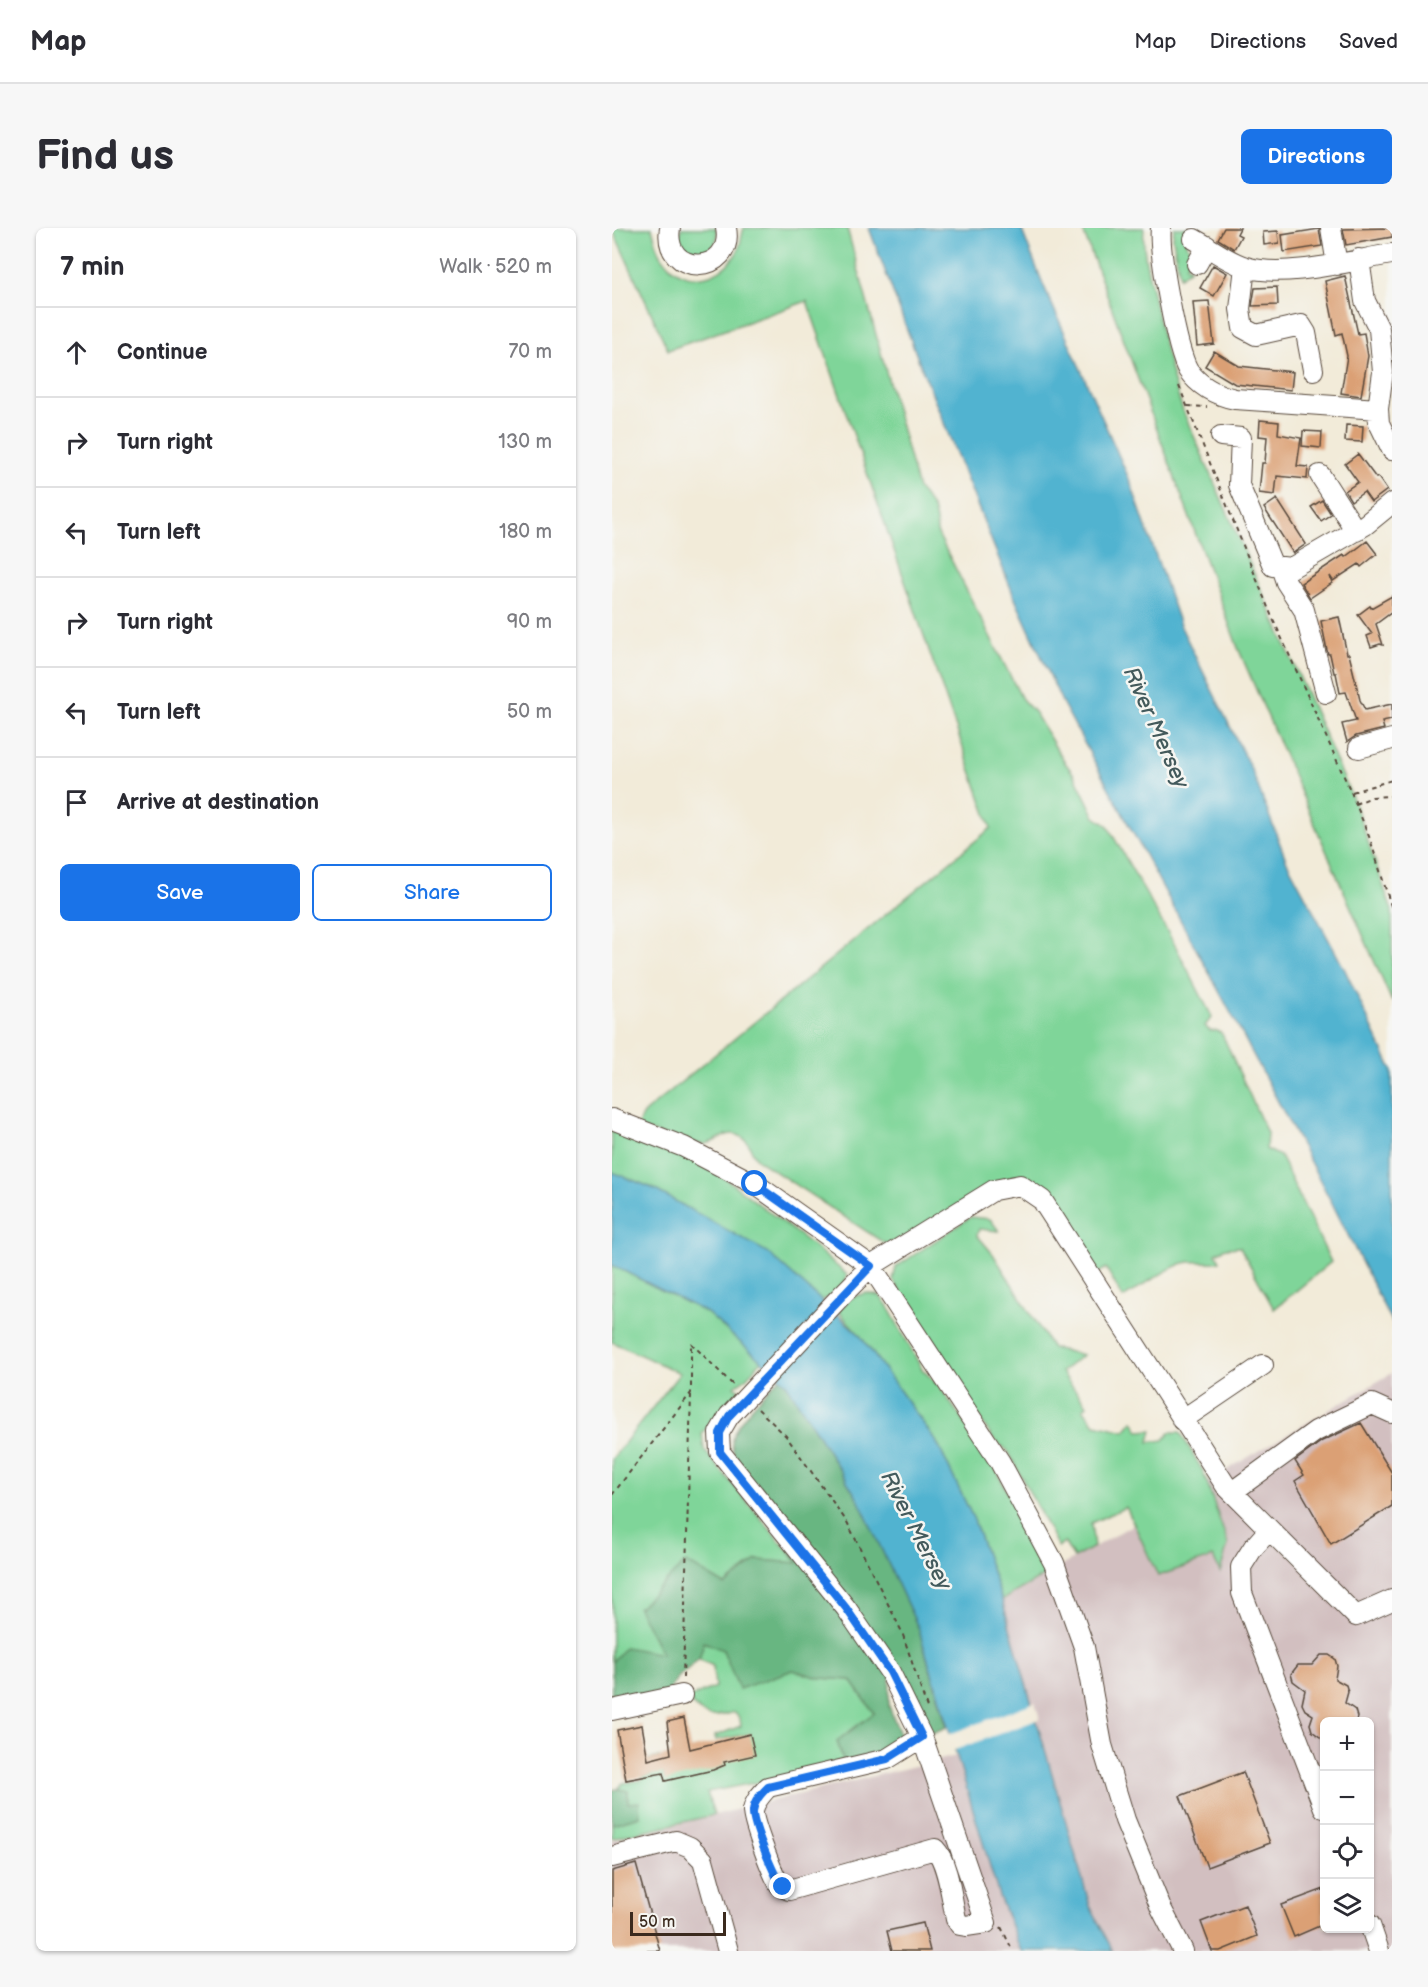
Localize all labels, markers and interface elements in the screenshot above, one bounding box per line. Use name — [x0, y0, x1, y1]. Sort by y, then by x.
text: Map — [30, 25, 86, 58]
text: Map — [1134, 29, 1177, 54]
text: Directions — [1210, 29, 1306, 54]
text: Saved — [1339, 29, 1398, 54]
button: Directions — [1241, 129, 1392, 184]
text: Find us — [36, 131, 174, 182]
text: 7 min — [60, 252, 124, 283]
text: Walk · 520 m — [439, 255, 552, 279]
icon: ahead — [60, 336, 93, 369]
text: Continue — [117, 339, 207, 366]
text: 70 m — [508, 340, 552, 364]
icon: right — [60, 426, 93, 459]
text: Turn right — [117, 429, 213, 456]
text: 130 m — [498, 430, 552, 454]
icon: left — [60, 516, 93, 549]
text: Turn left — [117, 519, 201, 546]
text: 180 m — [499, 520, 552, 544]
icon: right — [60, 606, 93, 639]
text: Turn right — [117, 609, 213, 636]
text: 90 m — [507, 610, 552, 634]
water label: River Mersey — [1117, 663, 1195, 794]
icon: left — [60, 696, 93, 729]
text: Turn left — [117, 699, 201, 726]
text: 50 m — [507, 700, 552, 724]
icon: arrive — [60, 786, 93, 819]
text: Arrive at destination — [117, 789, 319, 816]
button: Save — [60, 864, 300, 921]
button: Share — [312, 864, 552, 921]
route start — [741, 1170, 767, 1196]
water label: River Mersey — [874, 1467, 958, 1596]
map controls — [1320, 1717, 1374, 1933]
button: + — [1320, 1717, 1374, 1771]
button: − — [1320, 1771, 1374, 1825]
button: locate — [1320, 1825, 1374, 1879]
route end — [769, 1873, 795, 1899]
button: layers — [1320, 1879, 1374, 1933]
scale bar — [630, 1909, 726, 1936]
text: 50 m — [639, 1913, 675, 1932]

